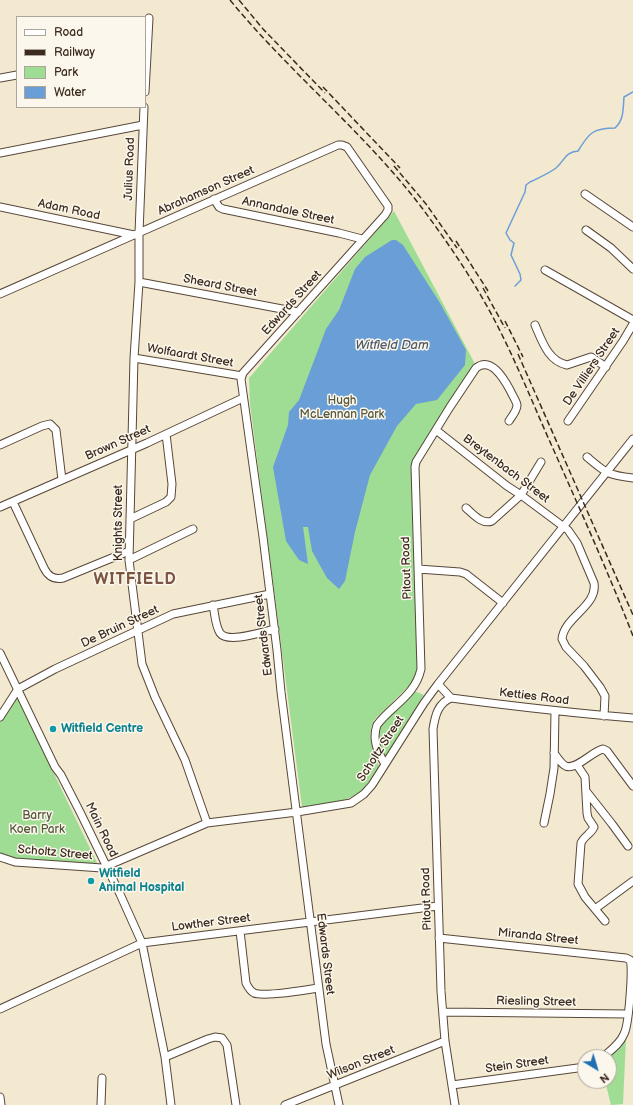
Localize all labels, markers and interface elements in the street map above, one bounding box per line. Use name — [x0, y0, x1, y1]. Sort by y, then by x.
legend — [16, 16, 146, 108]
text: Road — [54, 25, 83, 40]
text: Railway — [54, 45, 95, 60]
text: Park — [54, 65, 78, 80]
text: Water — [54, 85, 86, 100]
street label: Julius Road — [122, 137, 138, 201]
street label: Abrahamson Street — [156, 163, 256, 219]
street label: Annandale Street — [241, 194, 335, 228]
street label: Adam Road — [37, 196, 101, 224]
street label: Edwards Street — [259, 268, 325, 338]
street label: Sheard Street — [182, 272, 258, 300]
street label: De Villiers Street — [561, 325, 623, 409]
water label: Witfield Dam — [355, 338, 429, 354]
street label: Wolfaardt Street — [146, 341, 234, 371]
park label: Hugh McLennan Park — [300, 394, 384, 422]
street label: Brown Street — [83, 422, 153, 464]
street label: Breytenbach Street — [460, 432, 552, 506]
street label: Knights Street — [112, 485, 126, 561]
street label: Pitout Road — [399, 536, 415, 600]
district label: WITFIELD — [93, 570, 177, 590]
street label: Edwards Street — [252, 593, 276, 677]
street label: De Bruin Street — [79, 603, 161, 651]
street label: Ketties Road — [498, 686, 570, 708]
street label: Scholtz Street — [354, 713, 408, 785]
place label: Witfield Centre — [61, 722, 143, 736]
marker: Witfield Centre — [48, 724, 58, 734]
street label: Main Road — [82, 800, 120, 860]
park label: Barry Koen Park — [9, 809, 65, 837]
street label: Scholtz Street — [17, 843, 93, 863]
place label: Witfield Animal Hospital — [99, 867, 184, 895]
street label: Pitout Road — [419, 867, 435, 931]
marker: Witfield Animal Hospital — [86, 876, 96, 886]
street label: Lowther Street — [171, 911, 251, 935]
street label: Edwards Street — [313, 912, 337, 996]
street label: Miranda Street — [497, 926, 579, 948]
street label: Riesling Street — [496, 994, 576, 1010]
street label: Wilson Street — [325, 1043, 397, 1083]
north arrow — [577, 1049, 617, 1089]
street label: Stein Street — [485, 1053, 549, 1077]
text: N — [597, 1070, 611, 1086]

